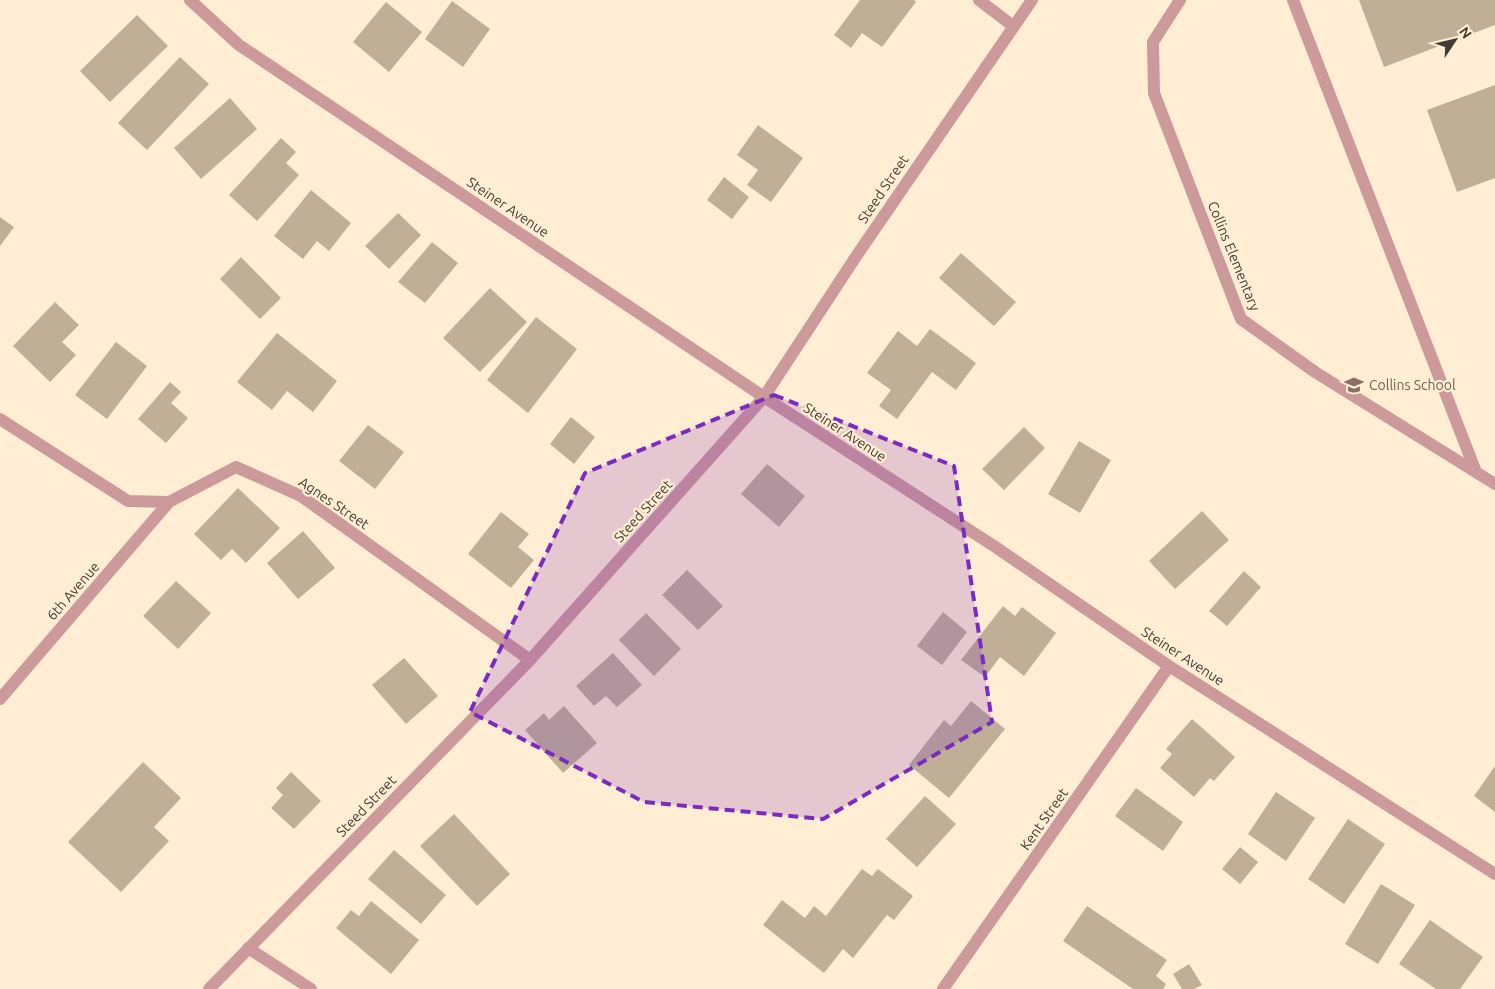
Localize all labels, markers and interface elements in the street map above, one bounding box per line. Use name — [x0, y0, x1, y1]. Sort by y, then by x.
north arrow — [1430, 15, 1480, 65]
text: N — [1456, 24, 1475, 41]
street label: Steed Street — [854, 151, 912, 226]
street label: Steiner Avenue — [464, 174, 552, 240]
street label: Collins Elementary — [1205, 199, 1263, 313]
school or university icon: Collins School — [1343, 374, 1365, 396]
place label: Collins School — [1369, 377, 1456, 393]
street label: Steiner Avenue — [801, 399, 889, 465]
street label: Agnes Street — [296, 474, 373, 533]
street label: Steed Street — [611, 476, 676, 546]
street label: 6th Avenue — [43, 559, 103, 623]
street label: Steiner Avenue — [1139, 623, 1227, 689]
street label: Steed Street — [333, 772, 399, 840]
street label: Kent Street — [1017, 785, 1071, 853]

